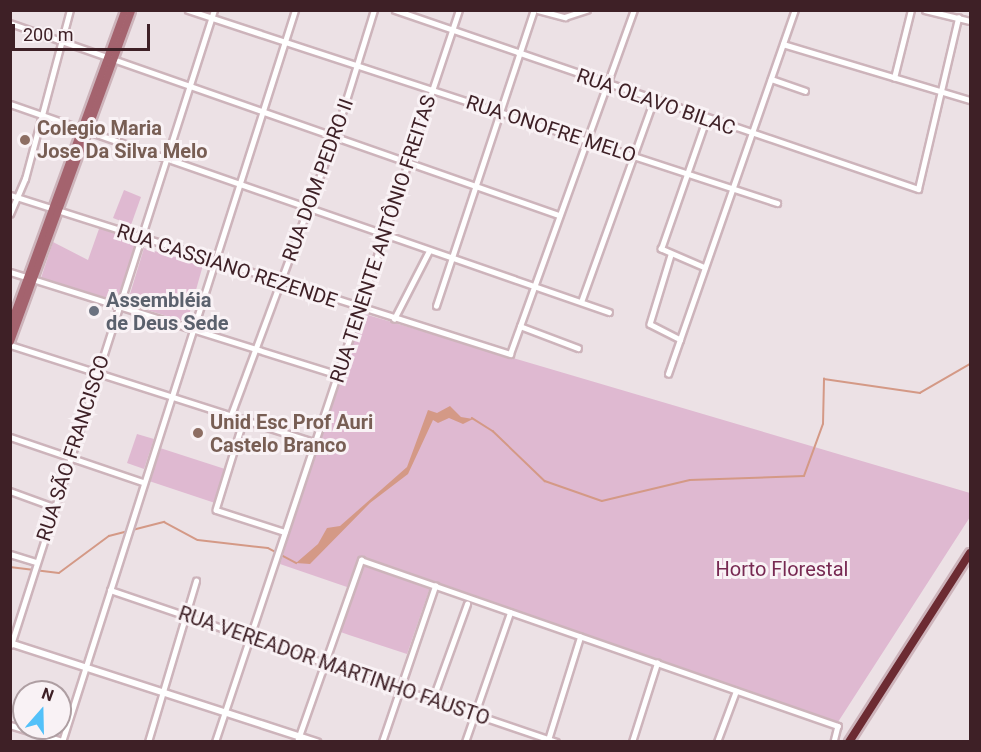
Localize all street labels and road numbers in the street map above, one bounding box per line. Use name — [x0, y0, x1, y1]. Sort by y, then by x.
street label: RUA OLAVO BILAC — [574, 64, 738, 140]
street label: RUA ONOFRE MELO — [463, 90, 639, 168]
street label: RUA TENENTE ANTÔNIO FREITAS — [325, 92, 441, 386]
street label: RUA DOM PEDRO II — [277, 95, 359, 265]
street label: RUA CASSIANO REZENDE — [114, 219, 340, 313]
street label: RUA SÃO FRANCISCO — [32, 352, 114, 544]
street label: RUA VEREADOR MARTINHO FAUSTO — [175, 601, 493, 731]

